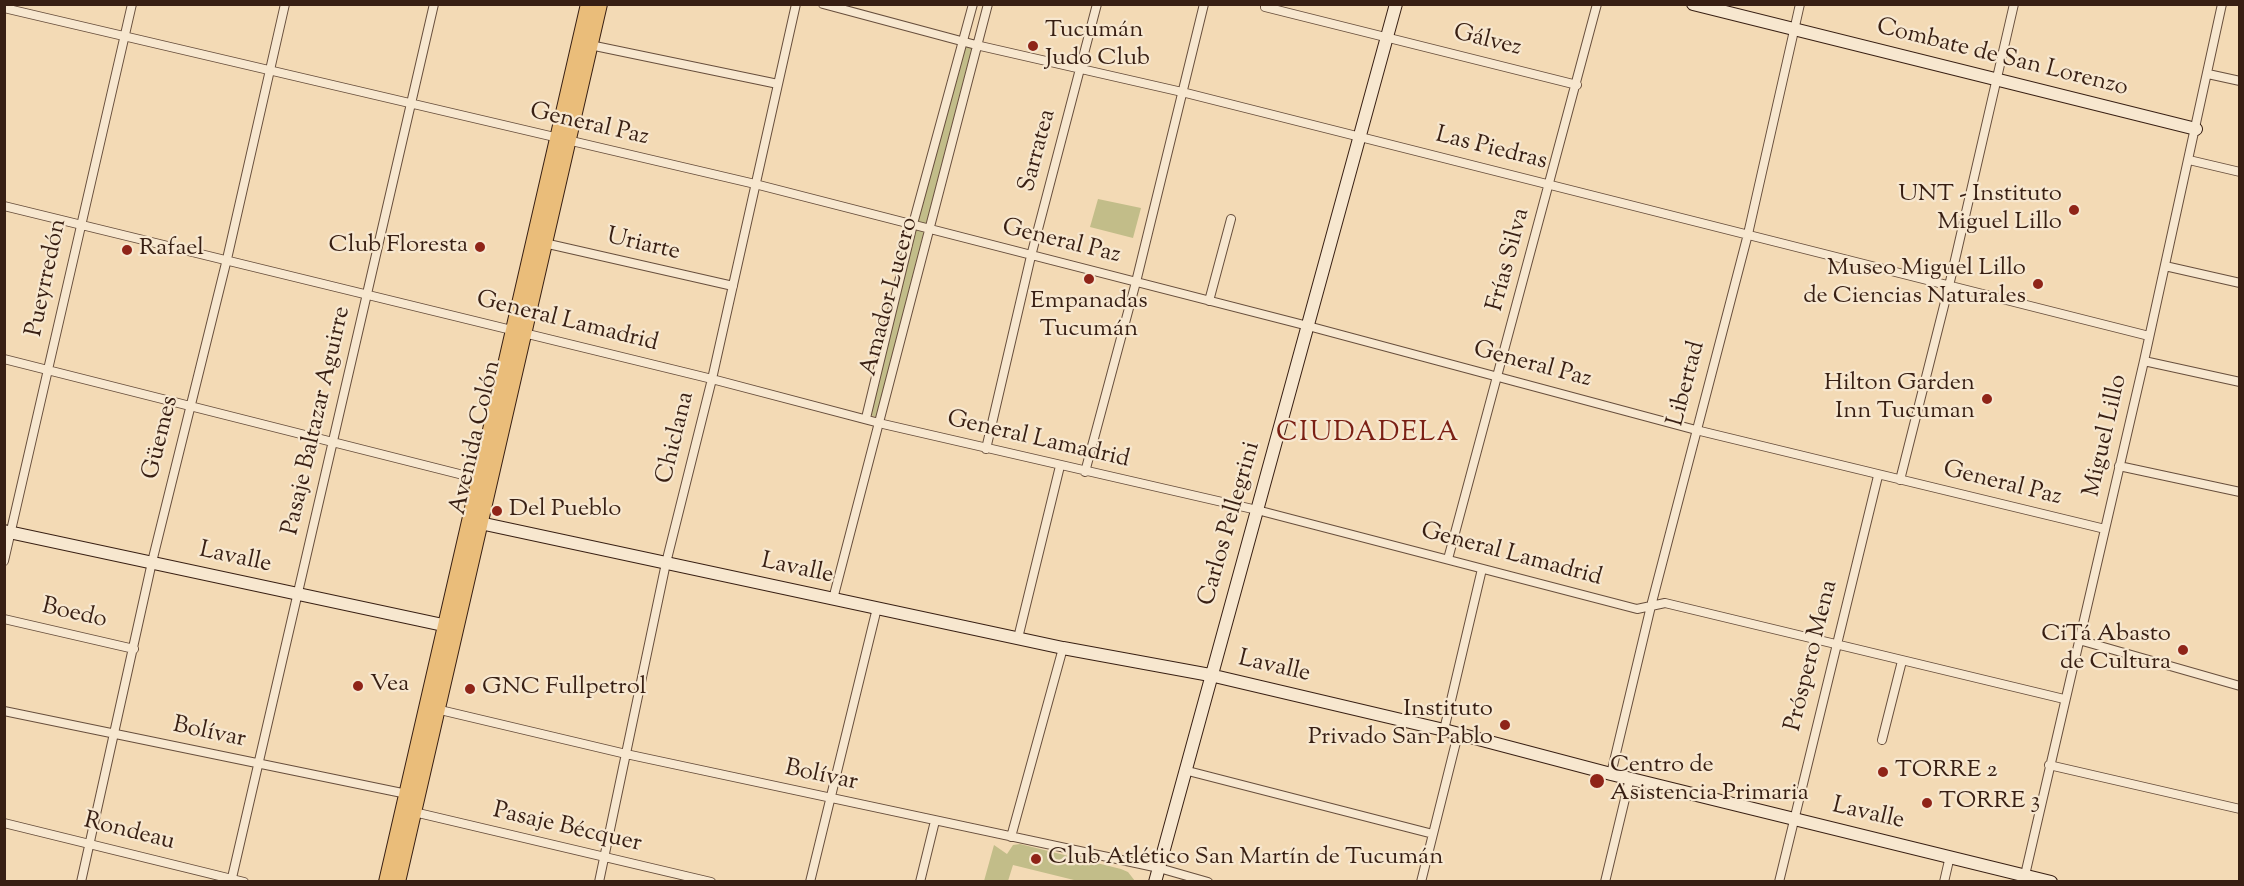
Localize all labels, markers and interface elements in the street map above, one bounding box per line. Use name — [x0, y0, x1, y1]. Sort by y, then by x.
street label: Combate de San Lorenzo — [1873, 14, 2131, 104]
place label: Tucumán Judo Club — [1045, 18, 1150, 74]
street label: Gálvez — [1450, 20, 1524, 64]
marker: Tucumán Judo Club — [1026, 39, 1040, 53]
street label: General Paz — [527, 98, 651, 154]
street label: Sarratea — [1014, 107, 1064, 195]
street label: Las Piedras — [1432, 122, 1550, 178]
place label: UNT - Instituto Miguel Lillo — [1898, 182, 2062, 238]
marker: UNT - Instituto Miguel Lillo — [2067, 203, 2081, 217]
street label: Frías Silva — [1482, 205, 1538, 315]
street label: General Paz — [999, 214, 1123, 272]
street label: Amador Lucero — [856, 215, 926, 379]
street label: Pueyrredón — [21, 217, 75, 339]
street label: Uriarte — [603, 224, 683, 268]
place label: Club Floresta — [329, 233, 468, 261]
place label: Rafael — [139, 236, 204, 264]
marker: Club Floresta — [473, 240, 487, 254]
marker: Rafael — [120, 243, 134, 257]
place label: Museo Miguel Lillo de Ciencias Naturales — [1803, 256, 2026, 312]
marker: Empanadas Tucumán — [1082, 272, 1096, 286]
marker: Museo Miguel Lillo de Ciencias Naturales — [2031, 277, 2045, 291]
street label: General Lamadrid — [473, 286, 661, 360]
place label: Empanadas Tucumán — [1030, 289, 1148, 345]
street label: Pasaje Baltazar Aguirre — [278, 304, 358, 538]
street label: General Paz — [1470, 336, 1594, 396]
street label: Libertad — [1663, 338, 1713, 430]
street label: Avenida Colón — [445, 358, 509, 518]
place label: Hilton Garden Inn Tucuman — [1824, 371, 1975, 427]
street label: Miguel Lillo — [2079, 372, 2135, 500]
street label: Chiclana — [652, 389, 702, 487]
marker: Hilton Garden Inn Tucuman — [1980, 392, 1994, 406]
street label: Güemes — [138, 393, 186, 483]
street label: General Lamadrid — [944, 406, 1132, 476]
district label: CIUDADELA — [1276, 419, 1460, 451]
street label: Carlos Pellegrini — [1194, 439, 1268, 609]
street label: General Paz — [1940, 456, 2064, 514]
place label: Del Pueblo — [509, 497, 621, 525]
marker: Del Pueblo — [490, 504, 504, 518]
street label: General Lamadrid — [1417, 518, 1605, 594]
street label: Lavalle — [196, 537, 274, 581]
street label: Lavalle — [758, 548, 836, 592]
street label: Próspero Mena — [1780, 577, 1846, 735]
street label: Boedo — [39, 594, 109, 636]
place label: CiTá Abasto de Cultura — [2041, 622, 2171, 678]
marker: CiTá Abasto de Cultura — [2176, 643, 2190, 657]
street label: Lavalle — [1235, 646, 1313, 690]
place label: Vea — [370, 672, 409, 700]
place label: GNC Fullpetrol — [482, 675, 646, 703]
marker: Vea — [351, 679, 365, 693]
marker: GNC Fullpetrol — [463, 682, 477, 696]
place label: Instituto Privado San Pablo — [1308, 697, 1493, 753]
street label: Bolívar — [170, 712, 248, 756]
marker: Instituto Privado San Pablo — [1498, 718, 1512, 732]
place label: Centro de Asistencia Primaria — [1610, 753, 1809, 809]
street label: Bolívar — [782, 755, 860, 799]
place label: TORRE 2 — [1895, 758, 1998, 786]
marker: TORRE 2 — [1876, 765, 1890, 779]
marker: Centro de Asistencia Primaria — [1588, 772, 1606, 790]
place label: TORRE 3 — [1939, 789, 2040, 817]
street label: Lavalle — [1829, 793, 1907, 837]
marker: TORRE 3 — [1920, 796, 1934, 810]
street label: Pasaje Bécquer — [490, 798, 644, 860]
street label: Rondeau — [81, 808, 177, 858]
place label: Club Atlético San Martín de Tucumán — [1048, 845, 1443, 873]
marker: Club Atlético San Martín de Tucumán — [1029, 852, 1043, 866]

